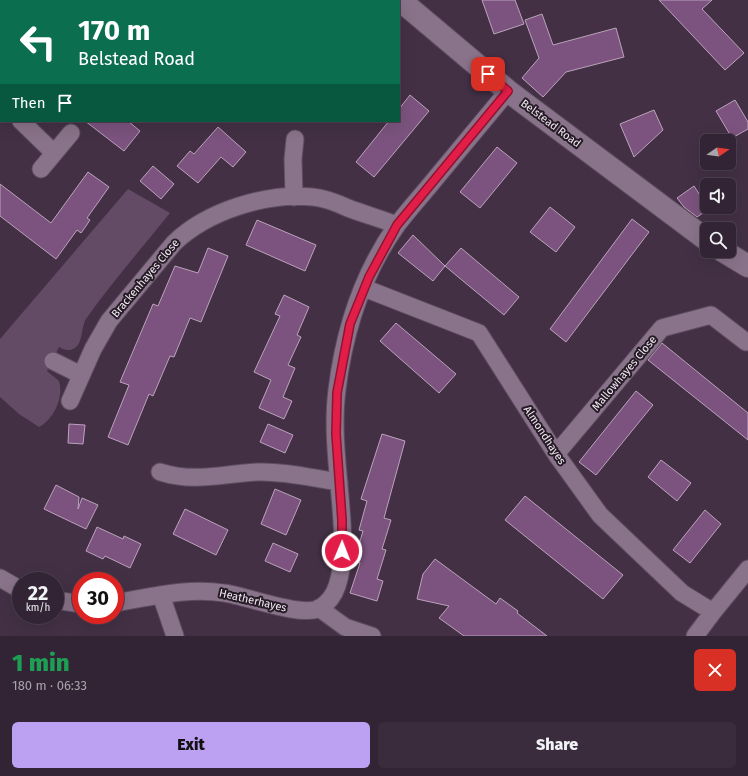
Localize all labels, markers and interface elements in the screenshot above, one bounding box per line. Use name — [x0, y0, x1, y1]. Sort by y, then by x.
text: 170 m — [78, 14, 150, 47]
icon: left — [12, 16, 64, 68]
text: Belstead Road — [78, 48, 195, 70]
pin — [471, 57, 505, 91]
icon: arrive — [477, 63, 499, 85]
icon: arrive — [54, 92, 76, 114]
text: Then — [12, 94, 46, 112]
street label: Belstead Road — [518, 97, 583, 150]
north arrow — [700, 134, 736, 170]
map controls — [700, 134, 736, 258]
button: sound — [700, 178, 736, 214]
button: search — [700, 222, 736, 258]
street label: Brackenhayes Close — [109, 237, 182, 320]
street label: Mallowhayes Close — [589, 333, 659, 413]
street label: Almondhayes — [521, 404, 568, 467]
position arrow — [321, 530, 363, 572]
speed limit sign: 30 — [72, 572, 124, 624]
text: 22 — [28, 581, 48, 605]
street label: Heatherhayes — [218, 586, 288, 615]
text: km/h — [26, 602, 50, 614]
text: 1 min — [12, 649, 70, 677]
button: close — [694, 649, 736, 691]
text: 180 m · 06:33 — [12, 678, 87, 693]
button: Exit — [12, 722, 370, 768]
button: Share — [378, 722, 736, 768]

